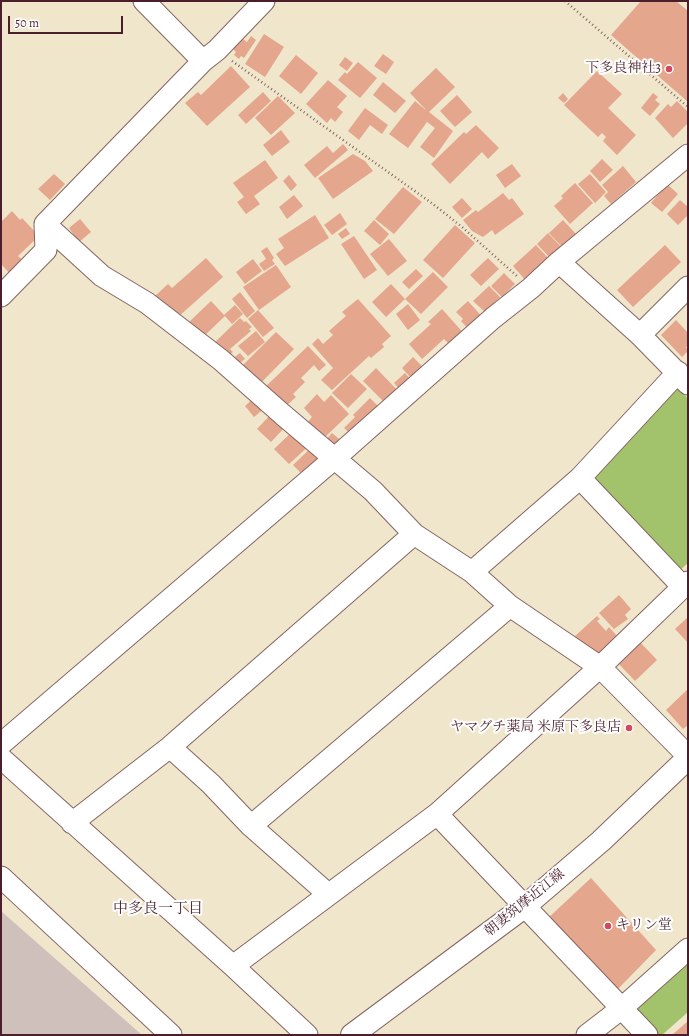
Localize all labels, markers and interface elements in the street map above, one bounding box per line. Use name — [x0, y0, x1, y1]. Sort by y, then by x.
scale bar — [10, 8, 125, 34]
text: 50 m — [15, 15, 39, 31]
place label: 下多良神社3 — [585, 61, 661, 77]
marker: 下多良神社3 — [664, 64, 674, 74]
place label: ヤマグチ薬局 米原下多良店 — [450, 720, 621, 736]
marker: ヤマグチ薬局 米原下多良店 — [624, 723, 634, 733]
street label: 朝妻筑摩近江線 — [482, 866, 568, 940]
district label: 中多良一丁目 — [113, 900, 203, 918]
place label: キリン堂 — [616, 918, 672, 934]
marker: キリン堂 — [603, 921, 613, 931]

